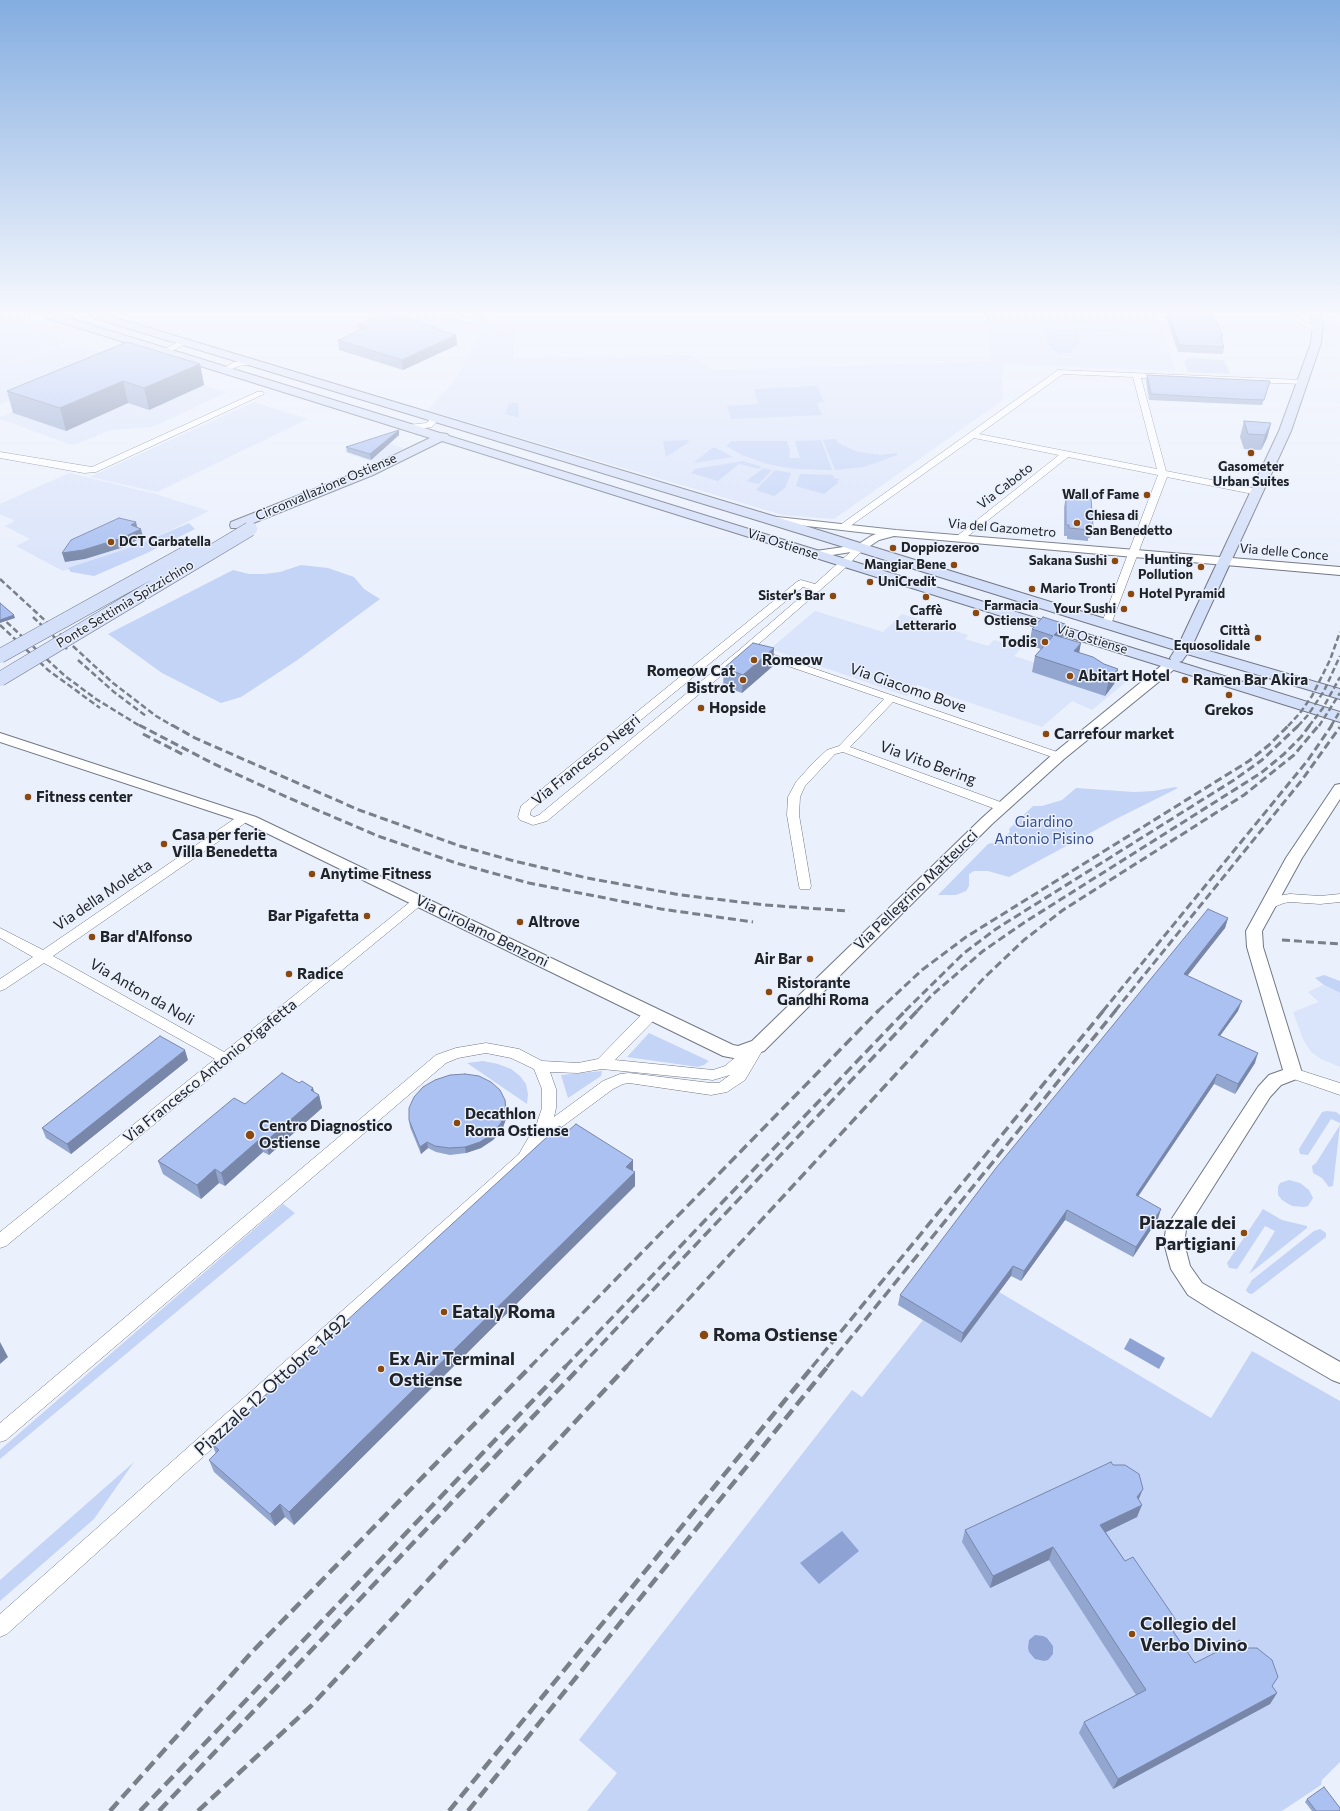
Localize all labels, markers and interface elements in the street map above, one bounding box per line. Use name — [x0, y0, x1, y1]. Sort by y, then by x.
marker: Gasometer Urban Suites — [1246, 448, 1256, 458]
street label: Circonvallazione Ostiense — [253, 450, 399, 524]
place label: Gasometer Urban Suites — [1213, 459, 1289, 490]
street label: Via Caboto — [974, 460, 1036, 512]
place label: Wall of Fame — [1062, 487, 1139, 503]
marker: Wall of Fame — [1142, 490, 1152, 500]
place label: Chiesa di San Benedetto — [1085, 508, 1173, 539]
street label: Via del Gazometro — [947, 516, 1057, 540]
marker: Chiesa di San Benedetto — [1072, 518, 1082, 528]
street label: Via Ostiense — [745, 525, 821, 563]
place label: DCT Garbatella — [119, 534, 211, 550]
marker: DCT Garbatella — [106, 537, 116, 547]
place label: Doppiozeroo — [901, 540, 979, 556]
street label: Via delle Conce — [1239, 540, 1329, 564]
marker: Doppiozeroo — [888, 543, 898, 553]
place label: Hunting Pollution — [1138, 552, 1193, 583]
place label: Sakana Sushi — [1029, 553, 1107, 569]
marker: Sakana Sushi — [1110, 556, 1120, 566]
street label: Ponte Settimia Spizzichino — [54, 557, 196, 651]
place label: Mangiar Bene — [864, 557, 946, 573]
marker: Mangiar Bene — [949, 560, 959, 570]
marker: Hunting Pollution — [1196, 562, 1206, 572]
place label: UniCredit — [878, 574, 936, 590]
marker: UniCredit — [865, 577, 875, 587]
place label: Mario Tronti — [1040, 581, 1116, 597]
marker: Mario Tronti — [1027, 584, 1037, 594]
place label: Hotel Pyramid — [1139, 586, 1225, 602]
place label: Sister’s Bar — [758, 588, 825, 604]
marker: Hotel Pyramid — [1126, 589, 1136, 599]
marker: Sister’s Bar — [828, 591, 838, 601]
marker: Caffè Letterario — [921, 592, 931, 602]
place label: Farmacia Ostiense — [984, 598, 1038, 629]
place label: Your Sushi — [1053, 601, 1116, 617]
place label: Caffè Letterario — [896, 603, 956, 634]
marker: Your Sushi — [1119, 604, 1129, 614]
marker: Farmacia Ostiense — [971, 608, 981, 618]
street label: Via Ostiense — [1054, 621, 1130, 657]
place label: Città Equosolidale — [1174, 623, 1250, 654]
place label: Todis — [1000, 633, 1037, 651]
marker: Città Equosolidale — [1253, 633, 1263, 643]
marker: Todis — [1040, 637, 1050, 647]
place label: Romeow — [762, 651, 823, 669]
marker: Romeow — [749, 655, 759, 665]
street label: Via Giacomo Bove — [847, 660, 969, 716]
place label: Romeow Cat Bistrot — [647, 662, 735, 697]
place label: Abitart Hotel — [1078, 667, 1170, 685]
marker: Abitart Hotel — [1065, 671, 1075, 681]
place label: Ramen Bar Akira — [1193, 671, 1308, 689]
marker: Romeow Cat Bistrot — [738, 675, 748, 685]
marker: Ramen Bar Akira — [1180, 675, 1190, 685]
marker: Grekos — [1224, 690, 1234, 700]
place label: Hopside — [709, 699, 766, 717]
place label: Grekos — [1205, 701, 1253, 719]
marker: Hopside — [696, 703, 706, 713]
street label: Via Francesco Negri — [528, 711, 644, 809]
place label: Carrefour market — [1054, 725, 1174, 743]
marker: Carrefour market — [1041, 729, 1051, 739]
street label: Via Vito Bering — [877, 737, 979, 789]
place label: Fitness center — [36, 788, 133, 806]
marker: Fitness center — [23, 792, 33, 802]
park label: Giardino Antonio Pisino — [994, 813, 1094, 848]
place label: Casa per ferie Villa Benedetta — [172, 826, 277, 861]
street label: Via Pellegrino Matteucci — [850, 826, 982, 954]
marker: Casa per ferie Villa Benedetta — [159, 839, 169, 849]
street label: Via della Moletta — [50, 855, 156, 935]
place label: Anytime Fitness — [320, 865, 432, 883]
marker: Anytime Fitness — [307, 869, 317, 879]
street label: Via Girolamo Benzoni — [412, 891, 552, 971]
place label: Bar Pigafetta — [268, 907, 359, 925]
marker: Bar Pigafetta — [362, 911, 372, 921]
place label: Altrove — [528, 913, 580, 931]
marker: Altrove — [515, 917, 525, 927]
place label: Bar d'Alfonso — [100, 928, 192, 946]
marker: Bar d'Alfonso — [87, 932, 97, 942]
place label: Air Bar — [754, 950, 802, 968]
marker: Air Bar — [805, 954, 815, 964]
street label: Via Anton da Noli — [87, 955, 197, 1029]
place label: Radice — [297, 965, 343, 983]
marker: Radice — [284, 969, 294, 979]
place label: Ristorante Gandhi Roma — [777, 974, 869, 1009]
marker: Ristorante Gandhi Roma — [764, 987, 774, 997]
street label: Via Francesco Antonio Pigafetta — [120, 995, 300, 1147]
place label: Decathlon Roma Ostiense — [465, 1105, 569, 1140]
place label: Centro Diagnostico Ostiense — [259, 1117, 392, 1152]
marker: Decathlon Roma Ostiense — [452, 1118, 462, 1128]
marker: Centro Diagnostico Ostiense — [244, 1129, 256, 1141]
place label: Piazzale dei Partigiani — [1139, 1212, 1236, 1254]
marker: Piazzale dei Partigiani — [1239, 1228, 1249, 1238]
place label: Eataly Roma — [452, 1301, 555, 1323]
marker: Eataly Roma — [439, 1307, 449, 1317]
street label: Piazzale 12 Ottobre 1492 — [190, 1310, 354, 1460]
place label: Roma Ostiense — [713, 1324, 837, 1346]
marker: Roma Ostiense — [698, 1329, 710, 1341]
place label: Ex Air Terminal Ostiense — [389, 1348, 515, 1390]
marker: Ex Air Terminal Ostiense — [376, 1364, 386, 1374]
place label: Collegio del Verbo Divino — [1140, 1613, 1247, 1656]
marker: Collegio del Verbo Divino — [1127, 1629, 1137, 1639]

